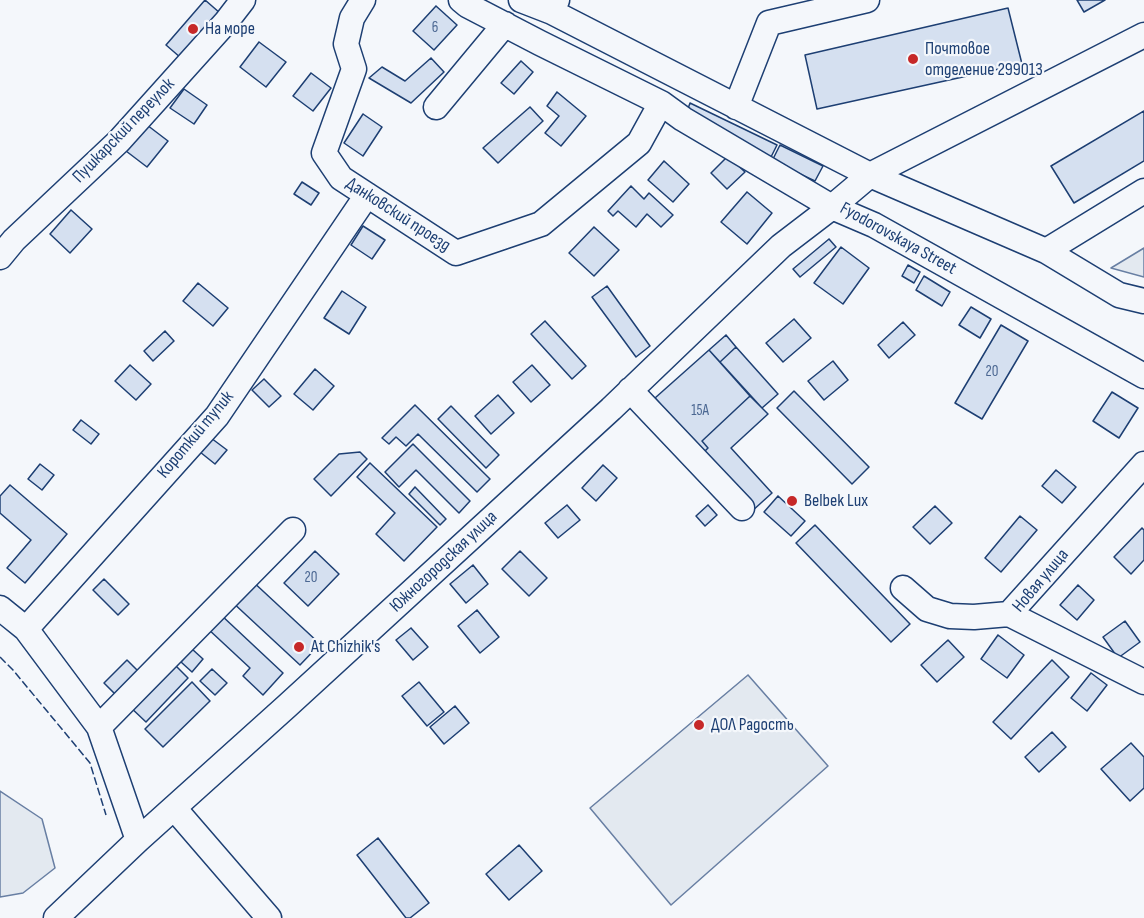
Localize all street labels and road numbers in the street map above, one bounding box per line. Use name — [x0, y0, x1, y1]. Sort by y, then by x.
street label: Пушкарский переулок — [68, 74, 180, 188]
street label: Данковский проезд — [342, 173, 454, 257]
street label: Fyodorovskaya Street — [836, 198, 960, 280]
street label: Короткий тупик — [153, 387, 239, 483]
street label: Южногородская улица — [386, 507, 502, 617]
street label: Новая улица — [1008, 545, 1074, 617]

